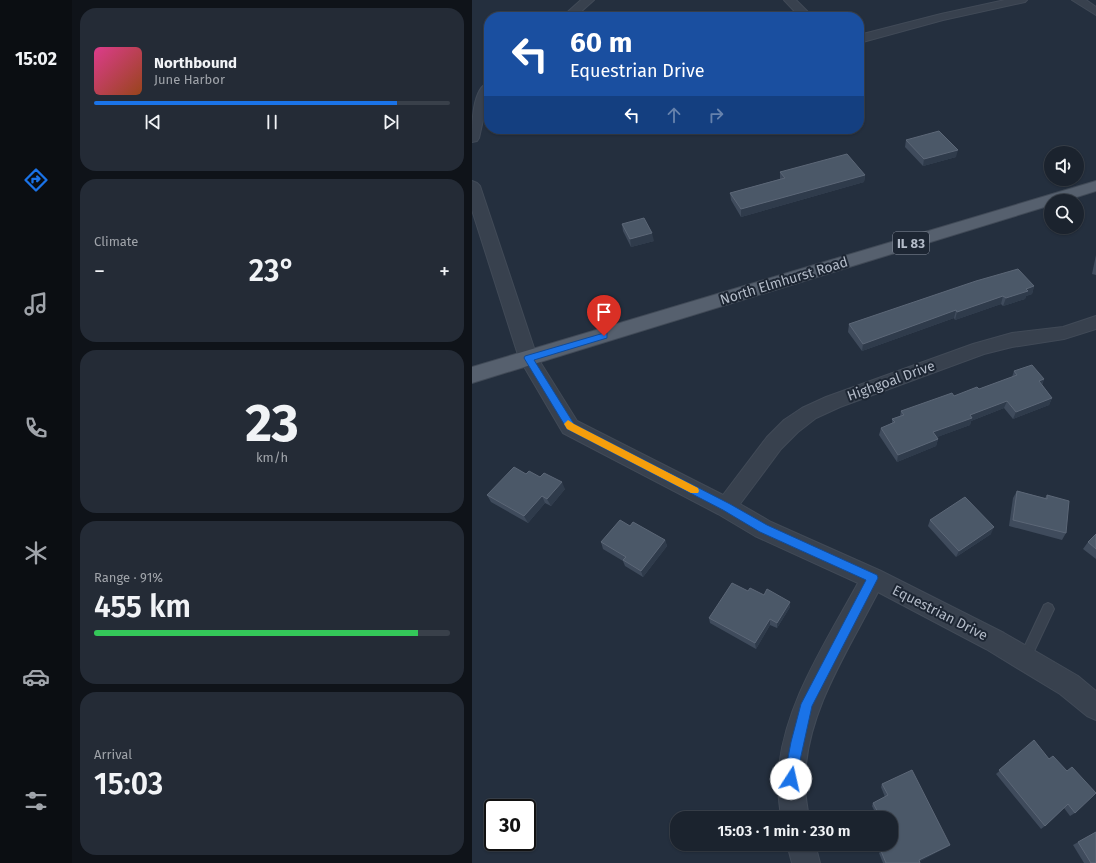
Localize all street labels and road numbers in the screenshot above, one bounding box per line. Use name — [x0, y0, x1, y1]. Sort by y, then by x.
road number: IL 83 — [893, 232, 929, 254]
street label: North Elmhurst Road — [718, 253, 850, 309]
street label: Highgoal Drive — [845, 357, 937, 405]
street label: Equestrian Drive — [890, 582, 990, 644]

